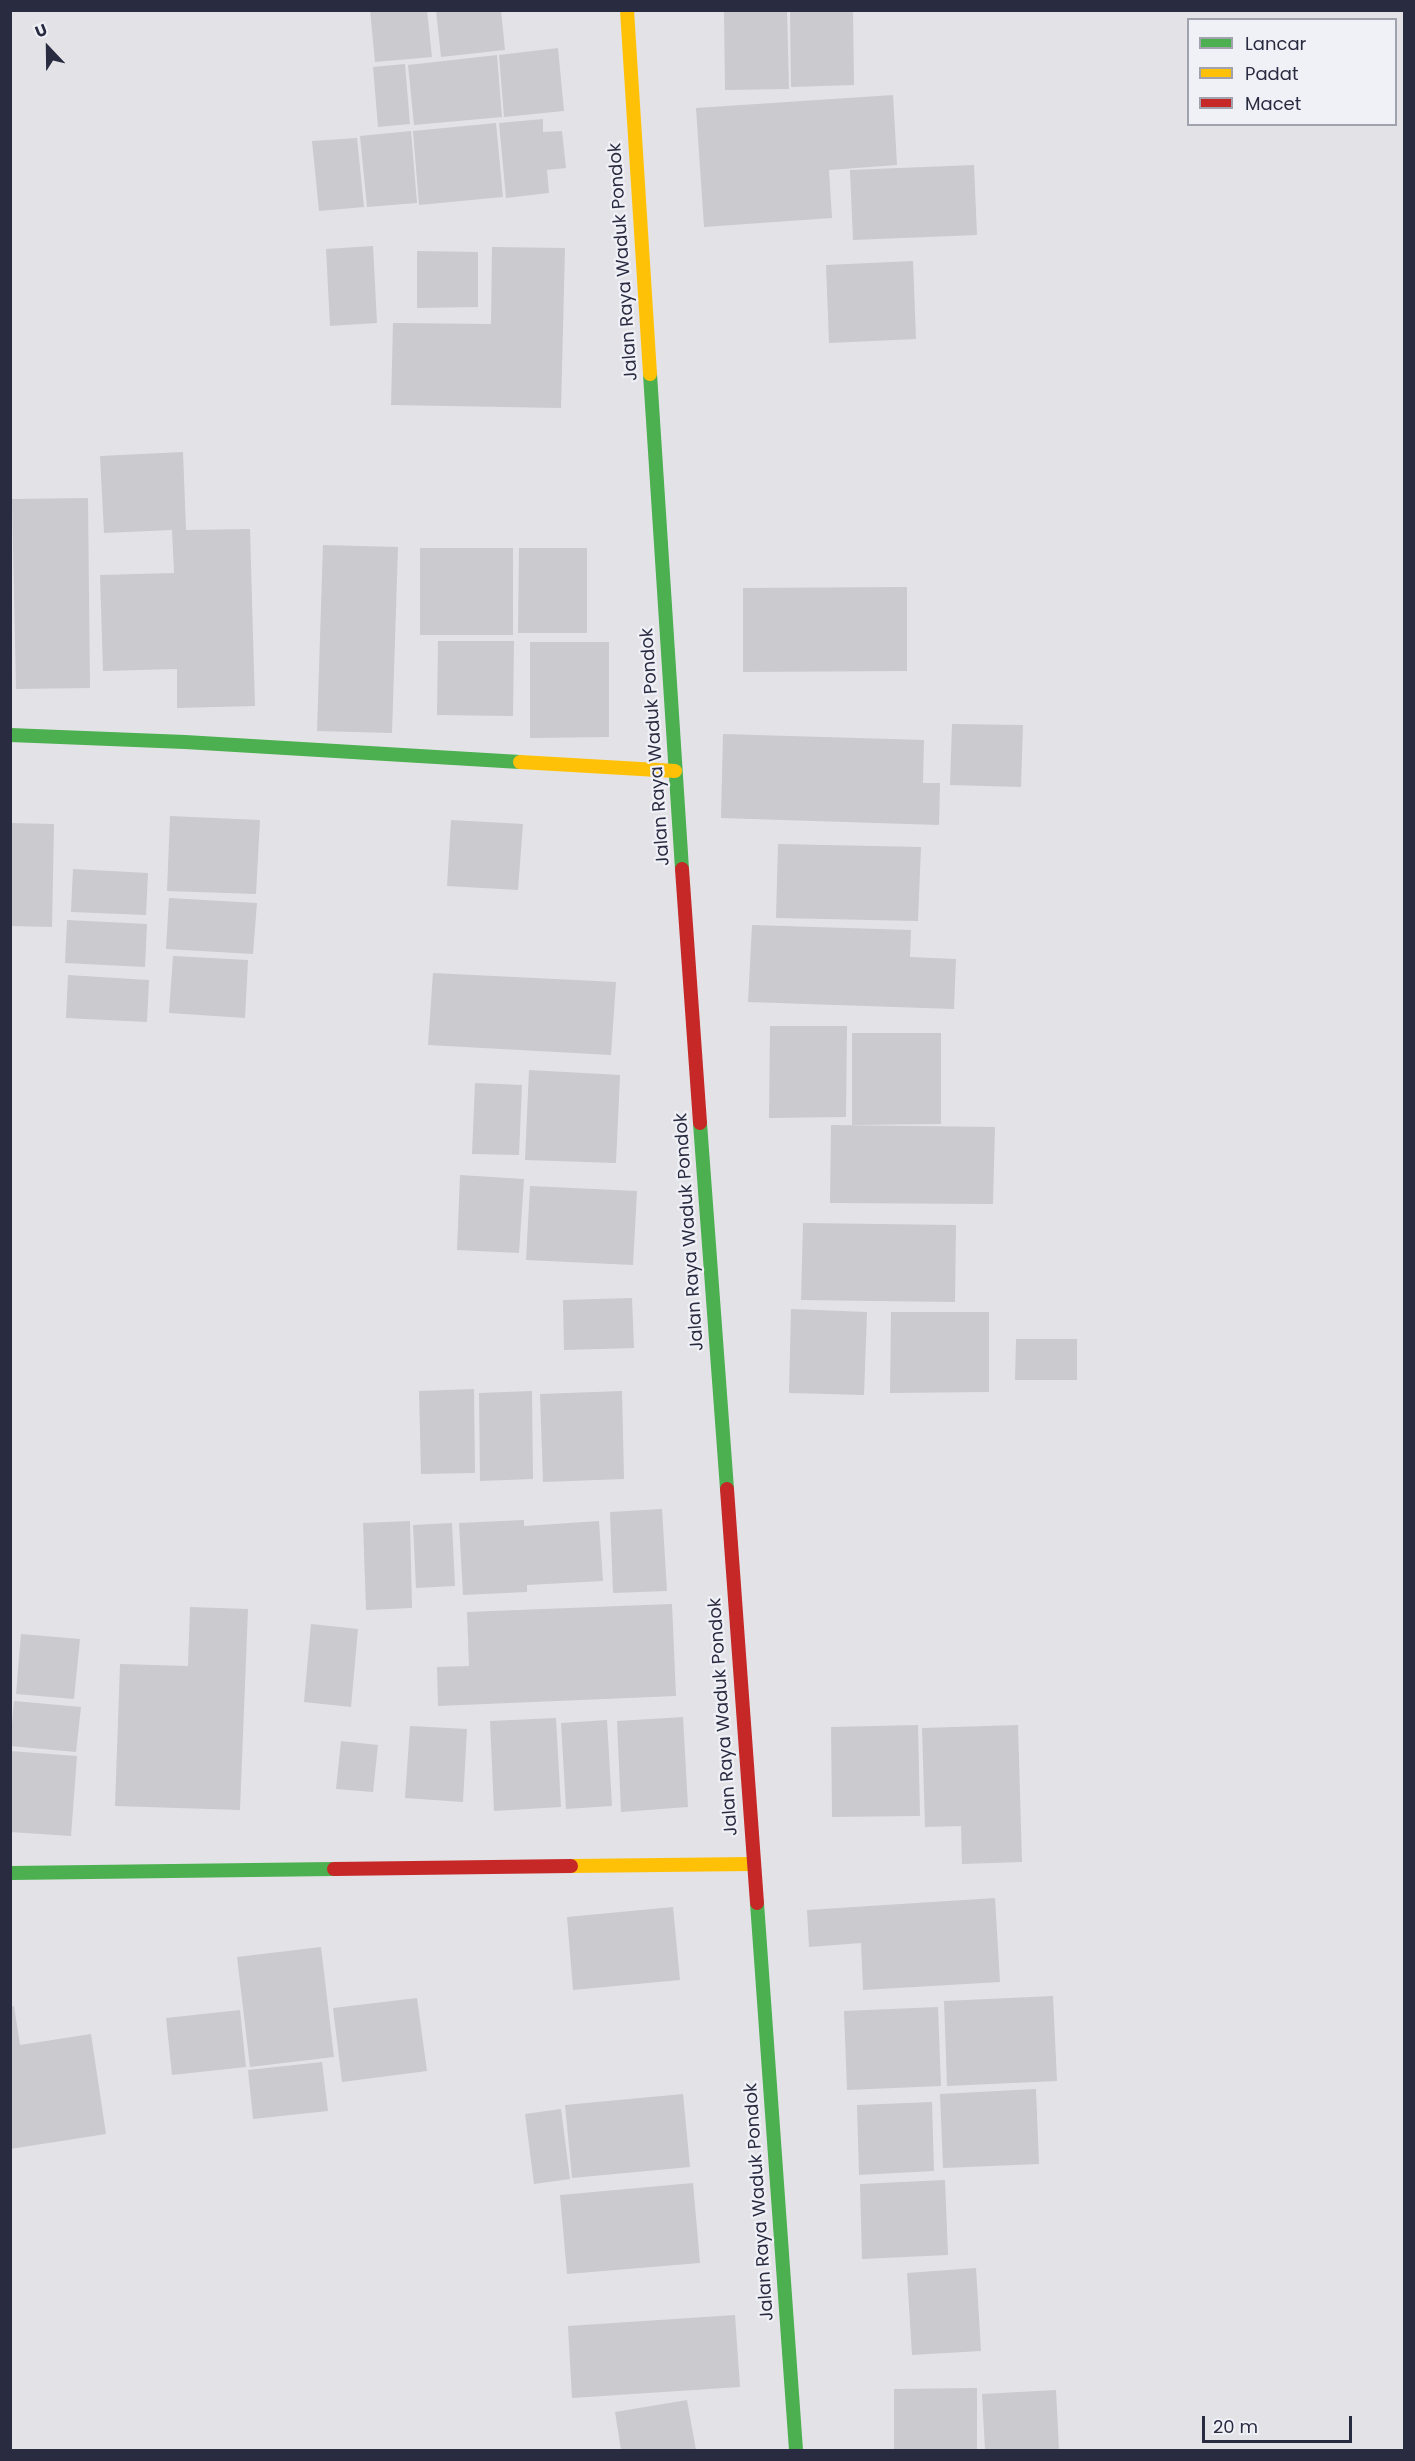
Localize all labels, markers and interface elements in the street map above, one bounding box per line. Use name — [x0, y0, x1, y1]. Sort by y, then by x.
north arrow — [18, 18, 78, 78]
text: U — [32, 18, 51, 44]
legend — [1187, 18, 1397, 126]
text: Lancar — [1245, 31, 1306, 56]
text: Padat — [1245, 61, 1298, 86]
text: Macet — [1245, 91, 1301, 116]
street label: Jalan Raya Waduk Pondok — [605, 142, 643, 382]
street label: Jalan Raya Waduk Pondok — [637, 627, 675, 867]
street label: Jalan Raya Waduk Pondok — [671, 1112, 709, 1352]
street label: Jalan Raya Waduk Pondok — [705, 1597, 743, 1837]
street label: Jalan Raya Waduk Pondok — [741, 2082, 779, 2322]
scale bar — [1205, 2404, 1355, 2442]
text: 20 m — [1213, 2414, 1258, 2439]

